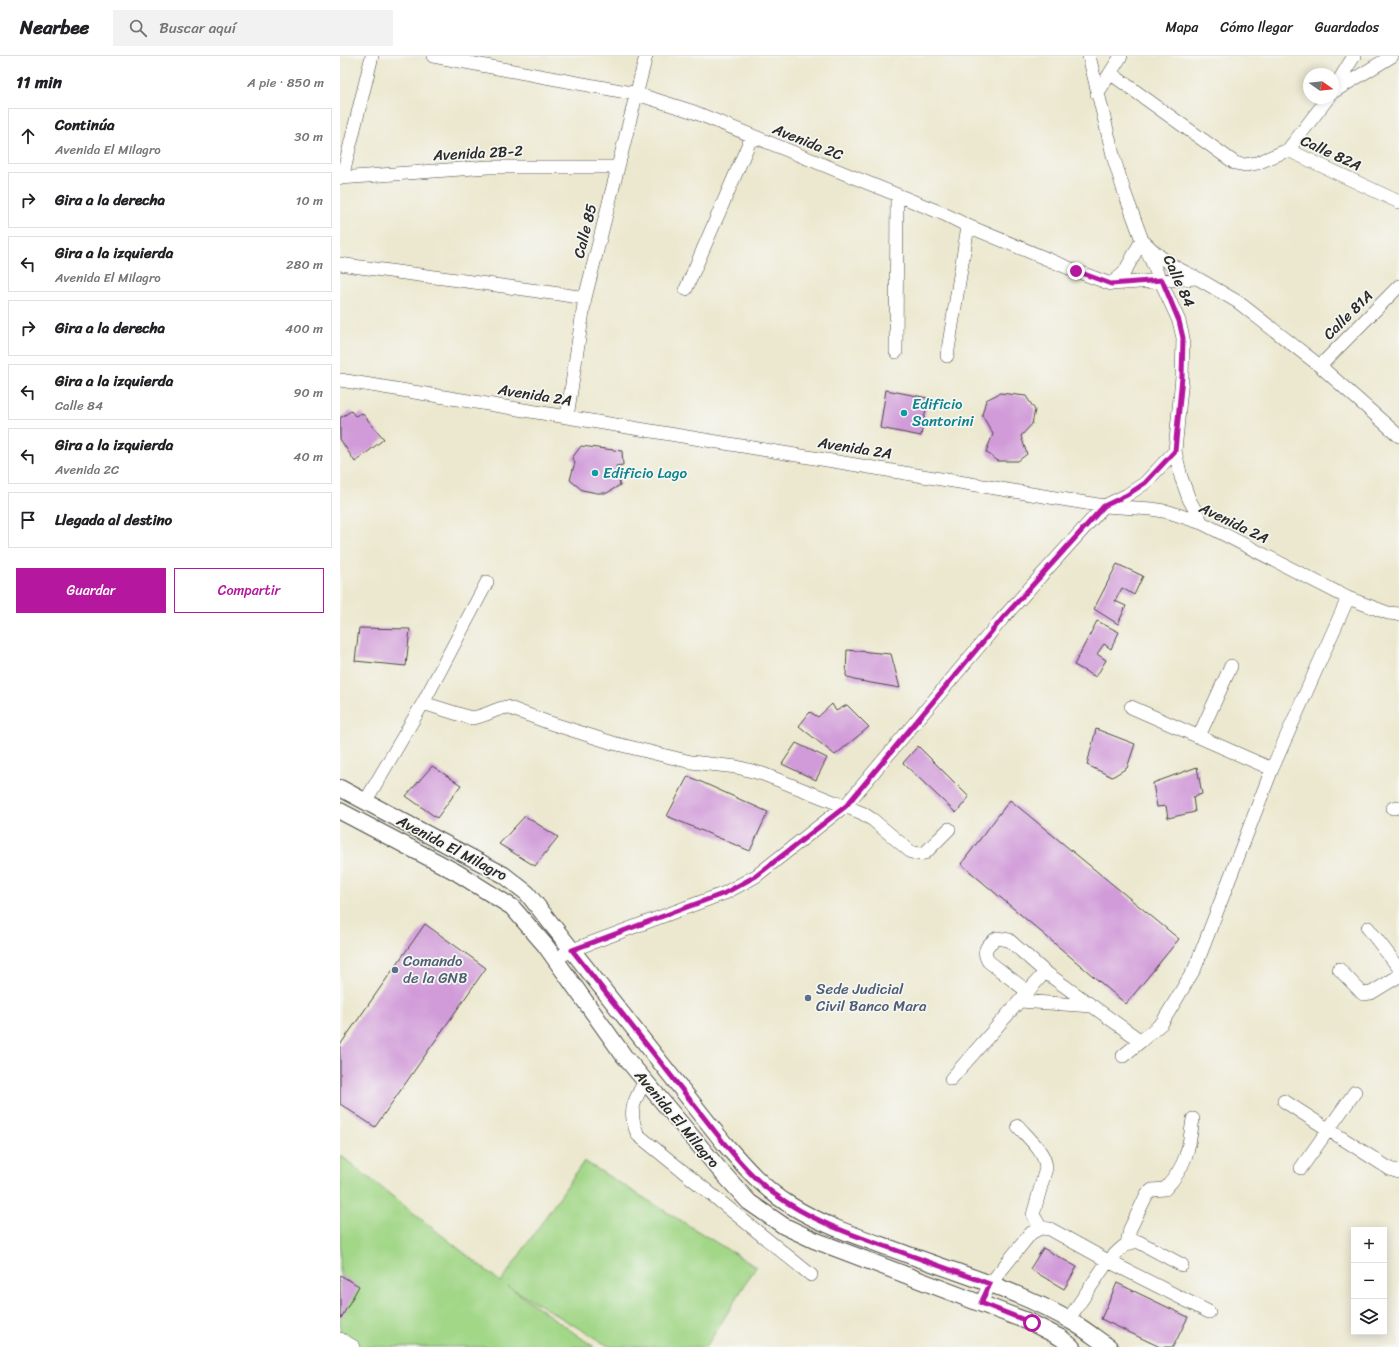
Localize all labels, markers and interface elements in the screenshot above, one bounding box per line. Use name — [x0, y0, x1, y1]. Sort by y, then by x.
search box — [113, 10, 393, 46]
text: Nearbee — [20, 11, 89, 44]
text: Buscar aquí — [159, 15, 236, 41]
text: Mapa — [1165, 15, 1198, 40]
text: Cómo llegar — [1220, 15, 1293, 40]
text: Guardados — [1315, 15, 1379, 40]
icon: search — [127, 17, 149, 39]
text: 11 min — [16, 67, 62, 97]
north arrow — [1303, 68, 1339, 104]
text: A pie · 850 m — [247, 71, 324, 94]
text: Continúa — [55, 112, 114, 138]
street label: Avenida 2C — [768, 116, 848, 168]
icon: ahead — [17, 125, 39, 147]
text: 30 m — [294, 125, 323, 148]
street label: Calle 82A — [1296, 128, 1366, 178]
text: Avenida El Milagro — [55, 138, 161, 161]
street label: Avenida 2B-2 — [431, 138, 524, 168]
text: Gira a la derecha — [55, 187, 165, 213]
icon: right — [17, 189, 39, 211]
text: 10 m — [296, 189, 323, 212]
street label: Calle 85 — [566, 201, 604, 261]
text: Gira a la izquierda — [55, 240, 173, 266]
street label: Calle 84 — [1156, 250, 1202, 312]
icon: left — [17, 253, 39, 275]
text: 280 m — [286, 253, 323, 276]
route end — [1067, 262, 1085, 280]
text: Avenida El Milagro — [55, 266, 161, 289]
street label: Calle 81A — [1317, 284, 1379, 346]
text: Gira a la derecha — [55, 315, 165, 341]
icon: right — [17, 317, 39, 339]
text: 400 m — [285, 317, 323, 340]
text: Gira a la izquierda — [55, 368, 173, 394]
street label: Avenida 2A — [495, 376, 574, 414]
icon: left — [17, 381, 39, 403]
text: 90 m — [293, 381, 323, 404]
place label: Edificio Santorini — [912, 391, 975, 434]
text: Calle 84 — [55, 394, 103, 417]
marker: Edificio Santorini — [899, 408, 909, 418]
street label: Avenida 2A — [815, 429, 894, 467]
text: Gira a la izquierda — [55, 432, 173, 458]
icon: left — [17, 445, 39, 467]
text: 40 m — [293, 445, 323, 468]
text: Avenida 2C — [55, 458, 119, 481]
place label: Edificio Lago — [603, 460, 687, 486]
marker: Edificio Lago — [590, 468, 600, 478]
street label: Avenida 2A — [1194, 495, 1273, 551]
text: Llegada al destino — [55, 507, 172, 533]
icon: arrive — [17, 509, 39, 531]
button: Guardar — [16, 568, 166, 613]
button: Compartir — [174, 568, 324, 613]
street label: Avenida El Milagro — [391, 807, 512, 888]
place label: Comando de la GNB — [403, 948, 468, 991]
marker: Comando de la GNB — [390, 965, 400, 975]
place label: Sede Judicial Civil Banco Mara — [816, 976, 927, 1019]
marker: Sede Judicial Civil Banco Mara — [803, 993, 813, 1003]
street label: Avenida El Milagro — [627, 1063, 727, 1174]
map controls — [1351, 1227, 1387, 1335]
button: + — [1351, 1227, 1387, 1263]
button: − — [1351, 1263, 1387, 1299]
button: layers — [1351, 1299, 1387, 1335]
route start — [1023, 1314, 1041, 1332]

